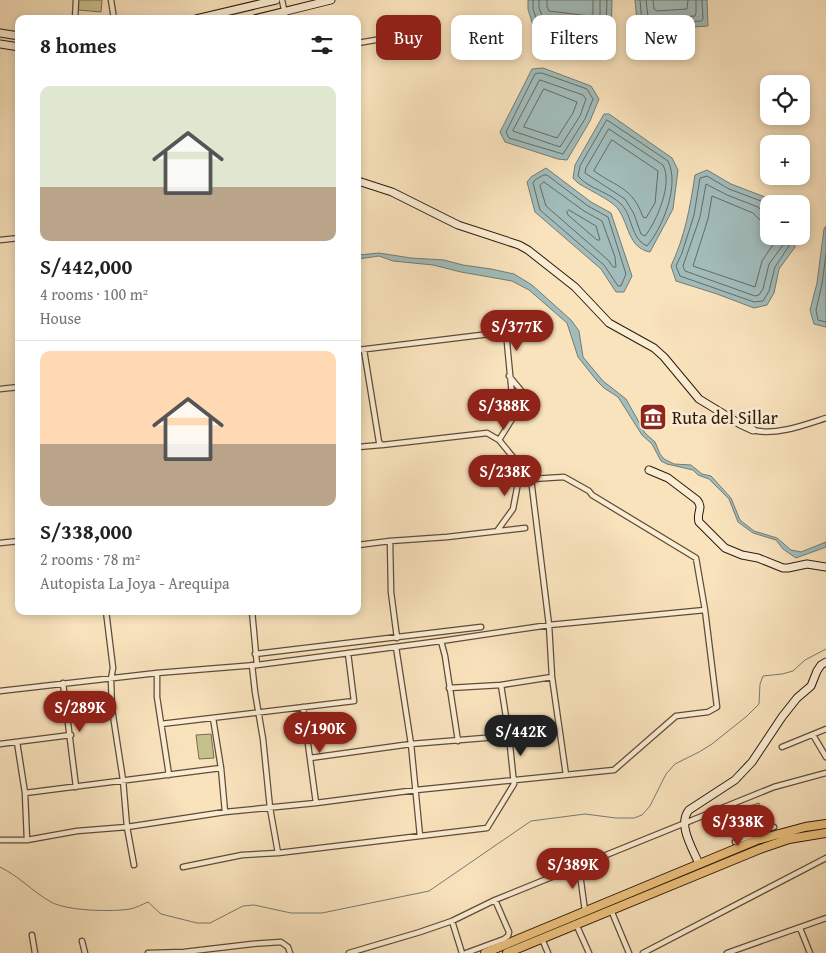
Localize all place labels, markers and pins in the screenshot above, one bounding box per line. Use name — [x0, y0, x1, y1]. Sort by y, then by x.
pin: S/377K — [476, 310, 558, 352]
pin: S/388K — [463, 388, 545, 431]
museum icon: Ruta del Sillar — [638, 402, 668, 432]
place label: Ruta del Sillar — [672, 404, 778, 431]
pin: S/238K — [464, 454, 546, 497]
pin: S/289K — [39, 690, 121, 733]
pin: S/190K — [279, 712, 361, 754]
pin: S/442K — [480, 714, 562, 757]
pin: S/338K — [697, 804, 779, 847]
pin: S/389K — [532, 848, 614, 890]

